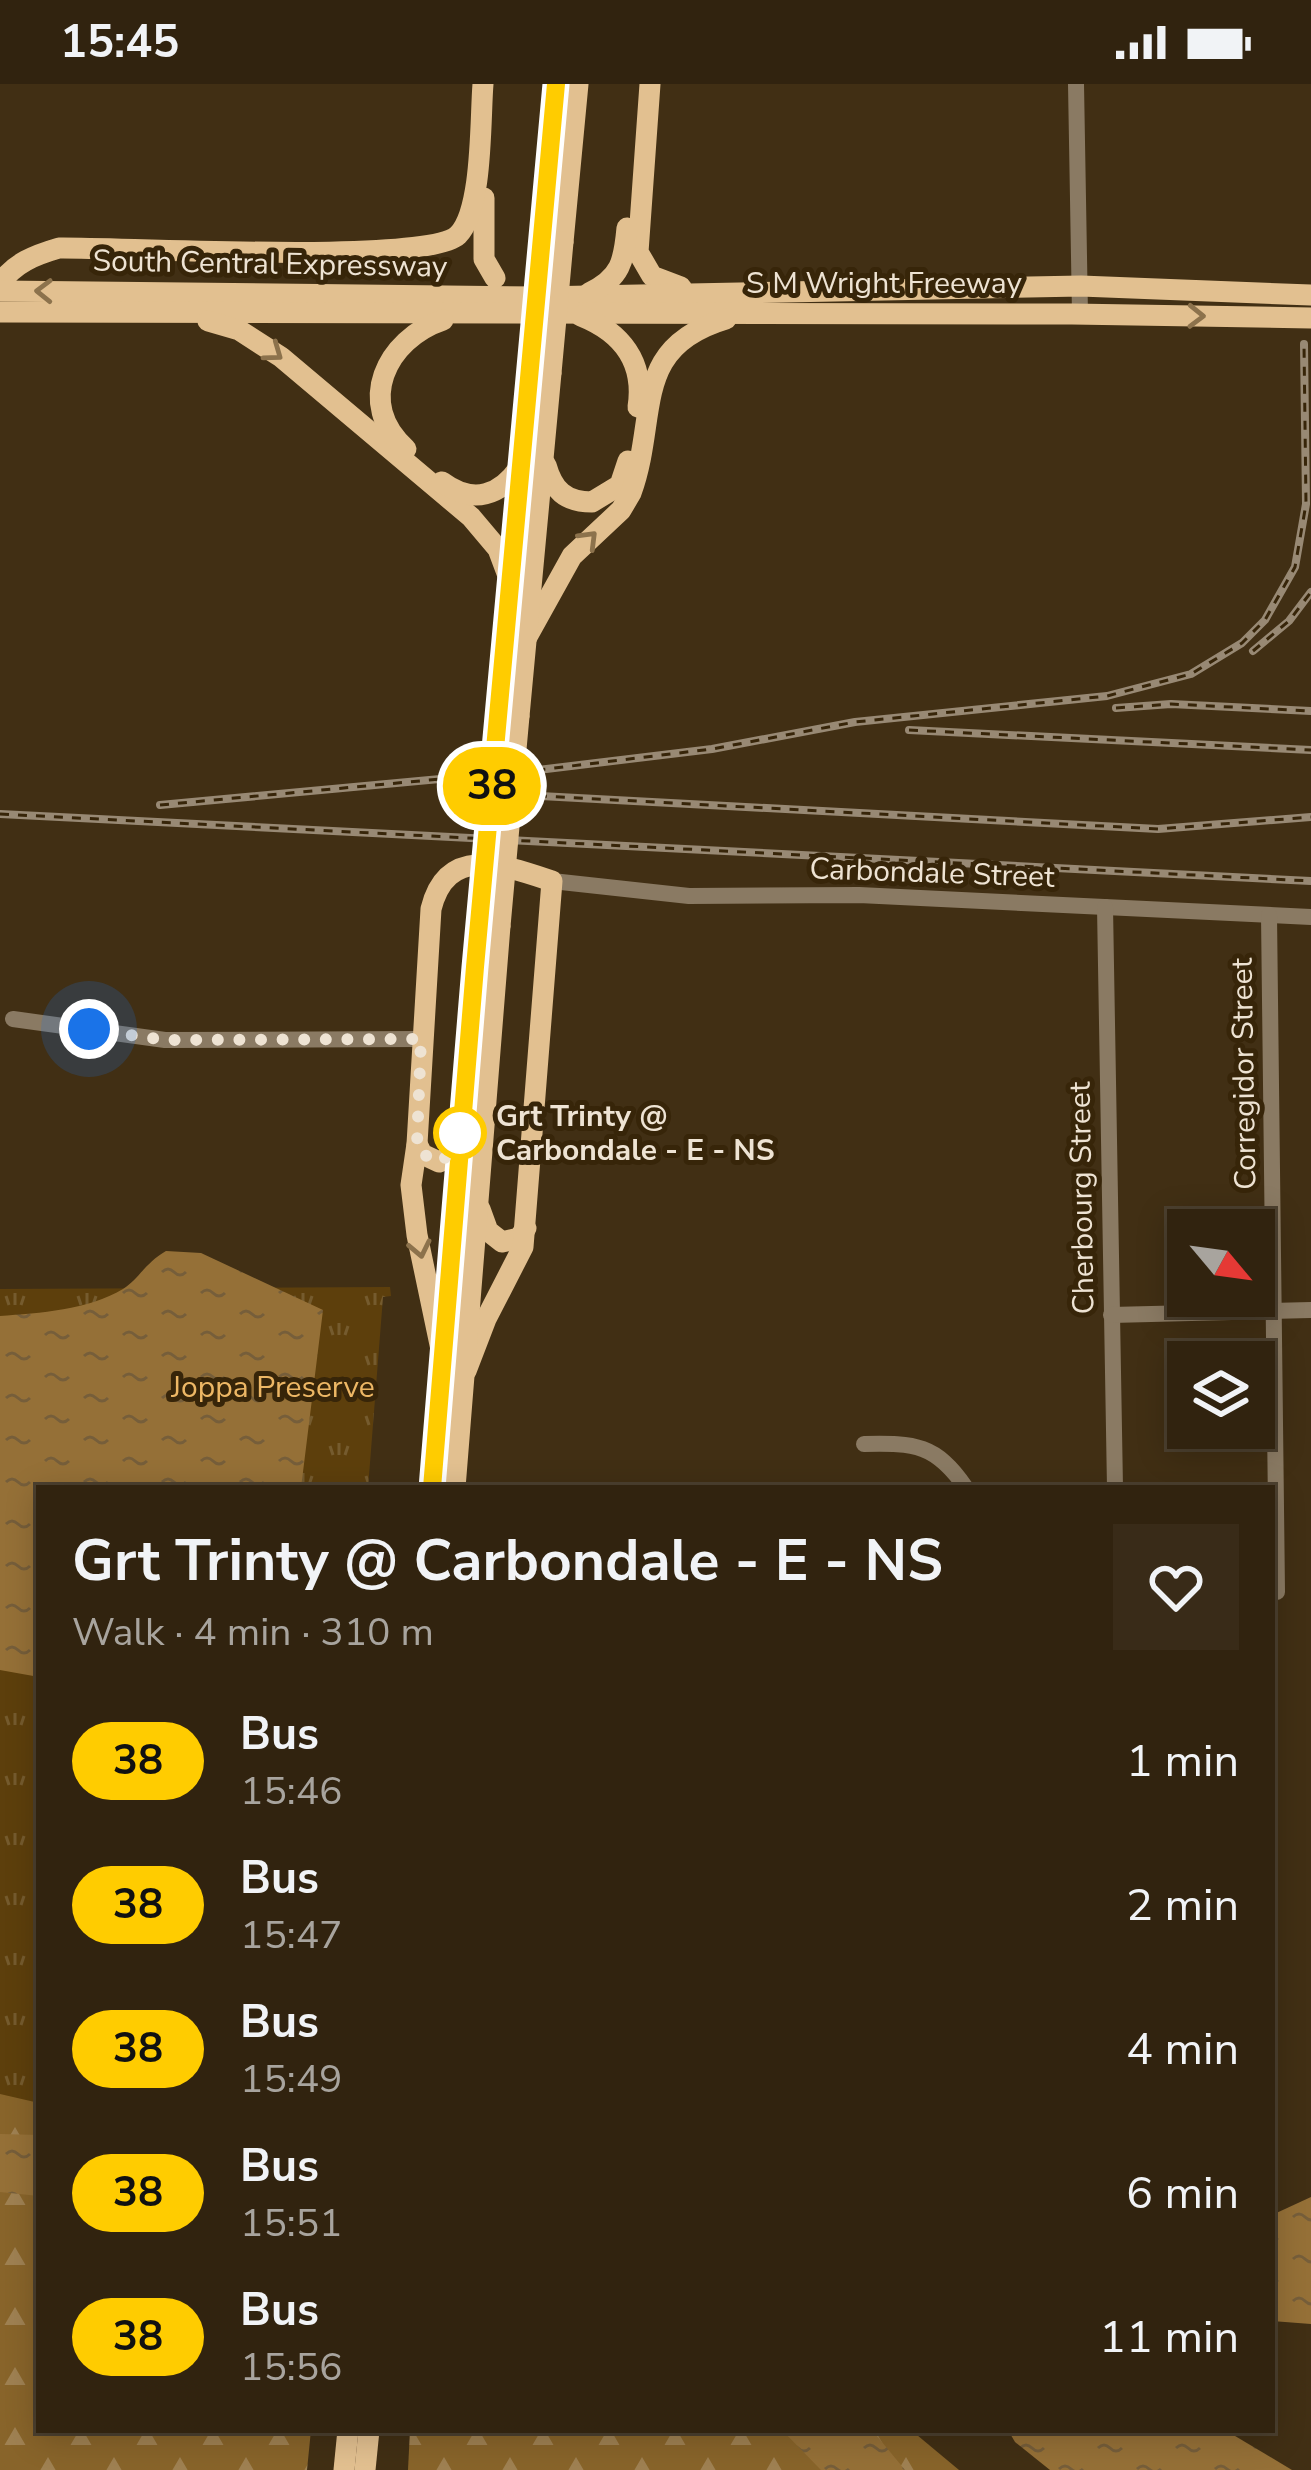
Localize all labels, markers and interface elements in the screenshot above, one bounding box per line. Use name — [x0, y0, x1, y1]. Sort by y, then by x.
text: 15:45 — [60, 12, 179, 73]
street label: South Central Expressway — [92, 240, 448, 288]
street label: S M Wright Freeway — [746, 263, 1023, 304]
one-way arrow — [34, 278, 52, 304]
one-way arrow — [1188, 303, 1206, 329]
one-way arrow — [261, 339, 283, 361]
one-way arrow — [575, 532, 597, 554]
line badge: 38 — [438, 747, 546, 825]
text: 38 — [467, 757, 517, 814]
street label: Carbondale Street — [809, 848, 1056, 898]
street label: Corregidor Street — [1221, 957, 1267, 1190]
your location — [59, 999, 119, 1059]
street label: Cherbourg Street — [1059, 1081, 1105, 1315]
place label: Grt Trinty @ Carbondale - E - NS — [496, 1096, 775, 1171]
marker: Grt Trinty @ Carbondale - E - NS — [435, 1108, 485, 1158]
north arrow — [1167, 1209, 1275, 1317]
map controls — [1167, 1209, 1275, 1449]
one-way arrow — [407, 1239, 432, 1259]
button: layers — [1167, 1341, 1275, 1449]
park label: Joppa Preserve — [170, 1367, 375, 1408]
text: Grt Trinty @ Carbondale - E - NS — [72, 1522, 943, 1600]
button: heart — [1113, 1524, 1239, 1650]
text: Walk · 4 min · 310 m — [72, 1606, 434, 1659]
text: Bus — [240, 1704, 319, 1765]
text: 1 min — [1126, 1731, 1239, 1792]
text: 38 — [113, 1732, 163, 1789]
text: 15:46 — [240, 1765, 343, 1818]
text: Bus — [240, 1848, 319, 1909]
text: 2 min — [1126, 1875, 1239, 1936]
text: 38 — [113, 1876, 163, 1933]
text: 15:47 — [240, 1909, 343, 1962]
text: Bus — [240, 1992, 319, 2053]
text: 4 min — [1126, 2019, 1239, 2080]
text: 38 — [113, 2020, 163, 2077]
text: 15:49 — [240, 2053, 343, 2106]
text: Bus — [240, 2136, 319, 2197]
text: 6 min — [1126, 2163, 1239, 2224]
text: 38 — [113, 2164, 163, 2221]
text: 15:51 — [240, 2197, 343, 2250]
text: Bus — [240, 2280, 319, 2341]
text: 11 min — [1099, 2307, 1239, 2368]
text: 38 — [113, 2308, 163, 2365]
text: 15:56 — [240, 2341, 343, 2394]

